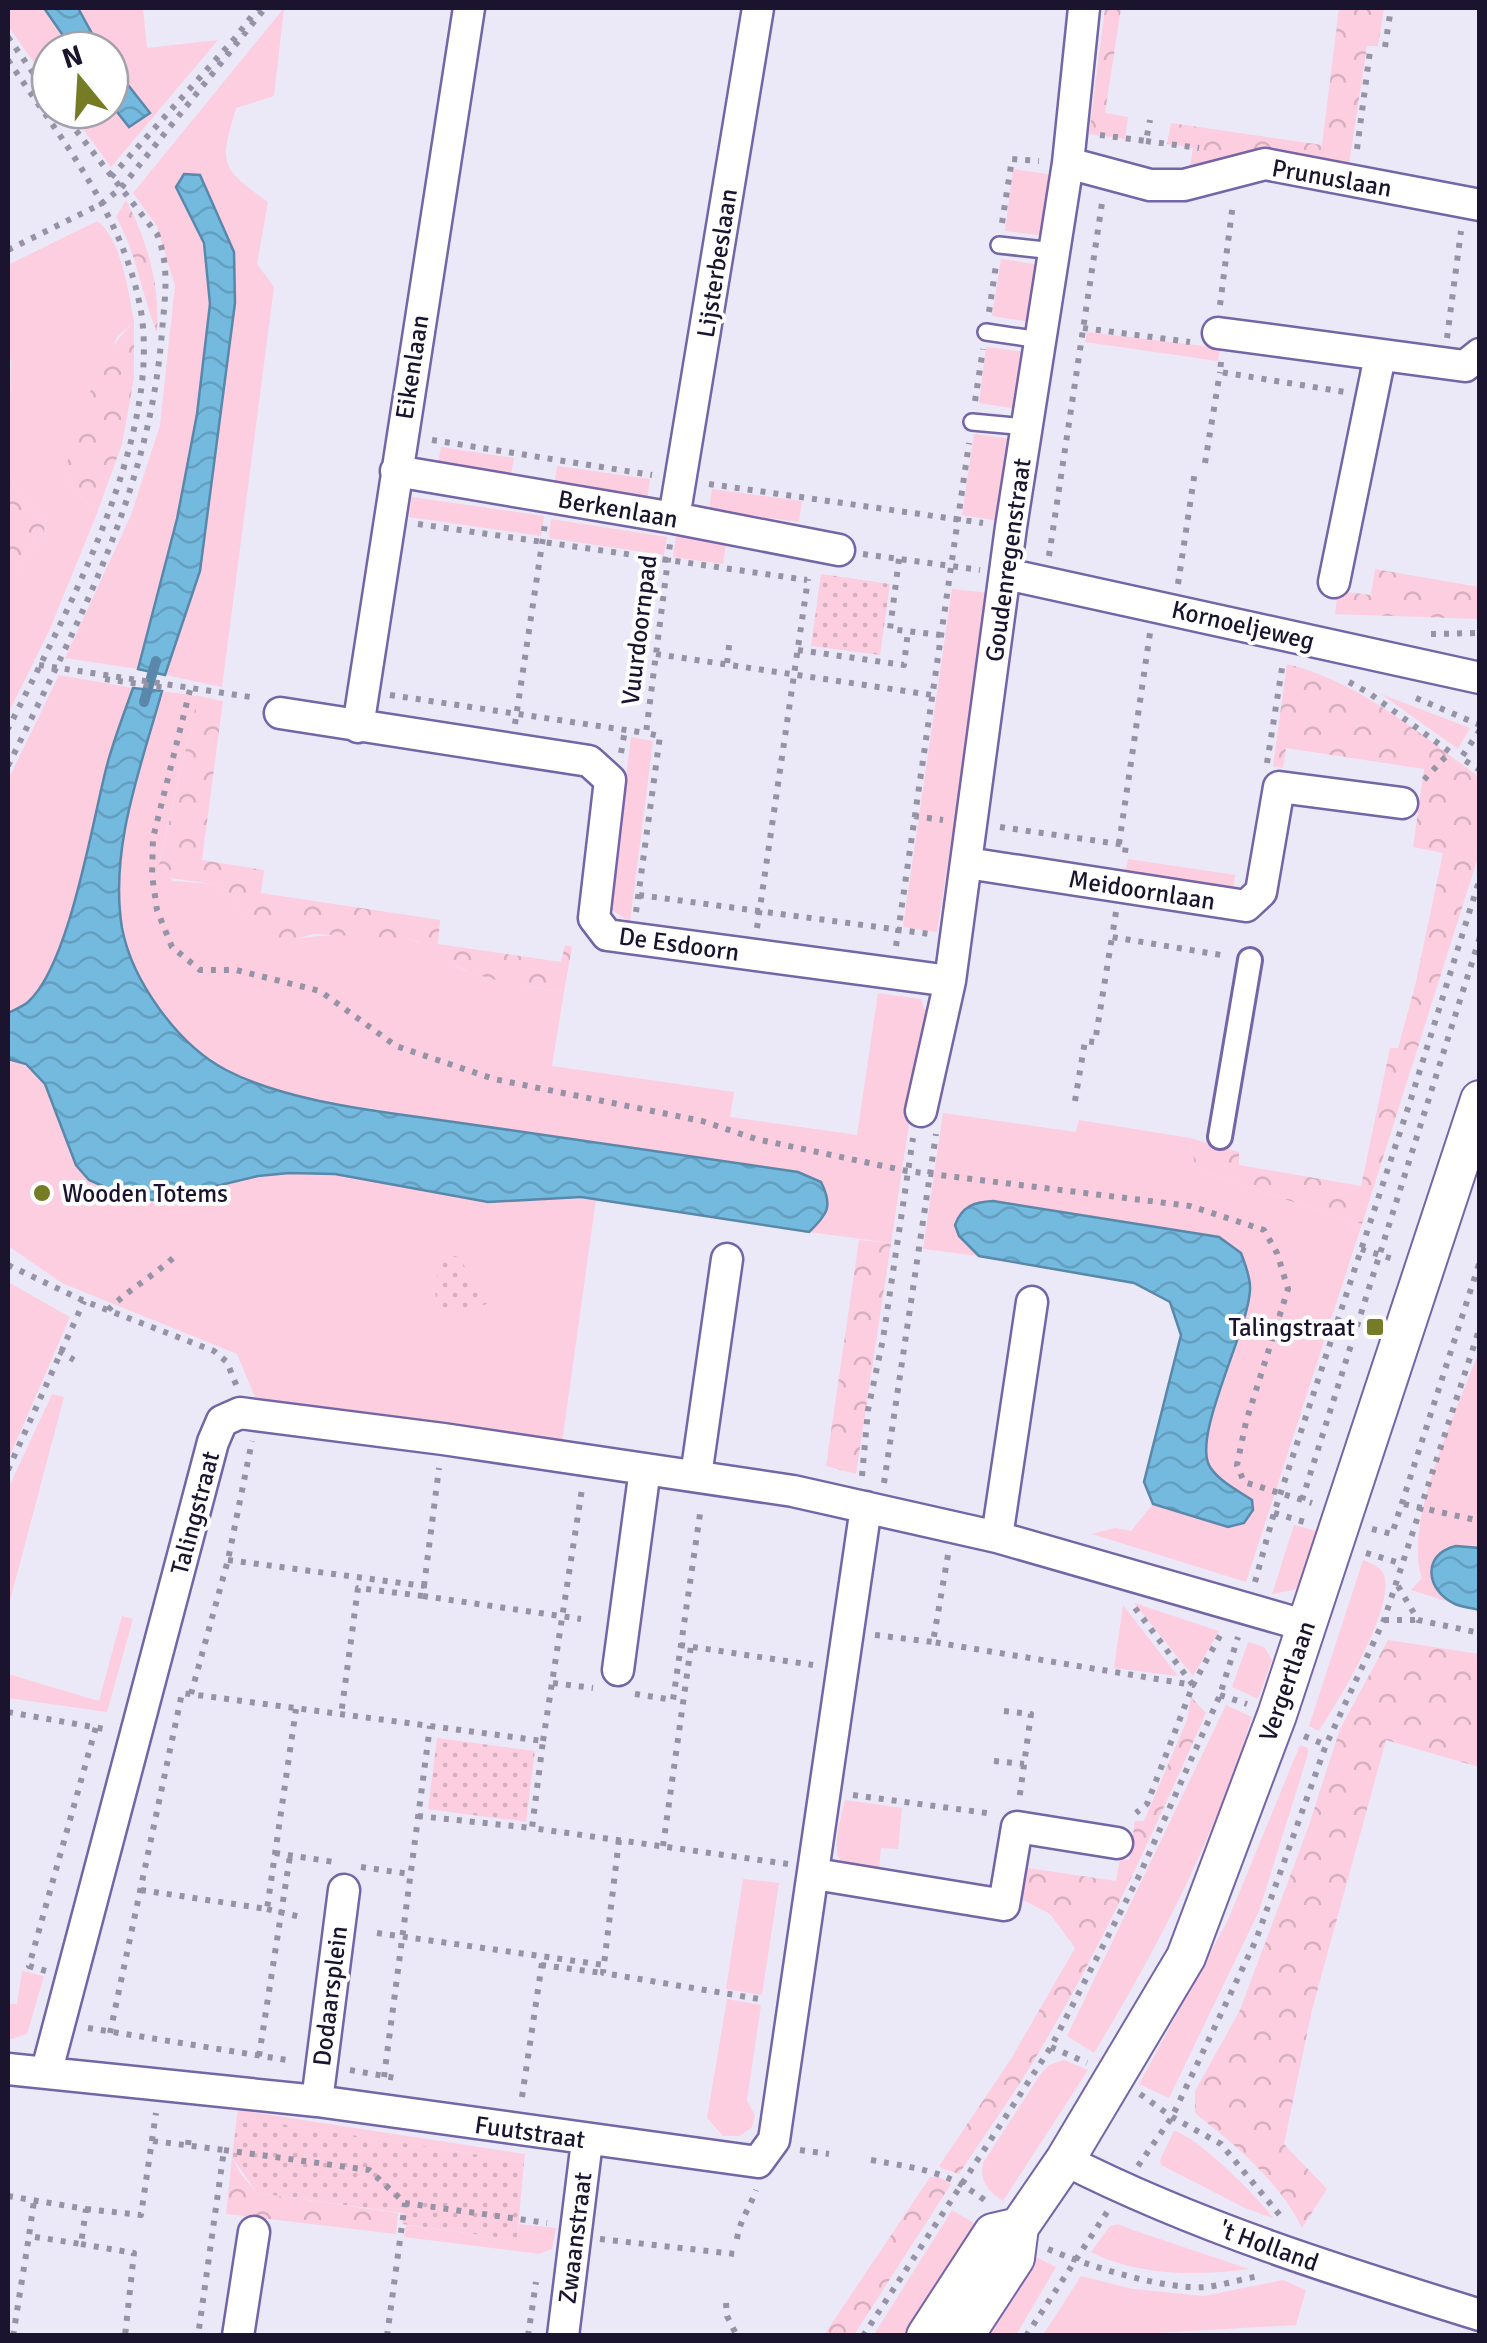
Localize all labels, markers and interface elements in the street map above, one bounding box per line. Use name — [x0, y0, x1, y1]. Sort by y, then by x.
north arrow — [30, 30, 130, 130]
text: N — [58, 38, 87, 76]
street label: Prunuslaan — [1270, 152, 1394, 204]
street label: Lijsterbeslaan — [690, 186, 744, 340]
street label: Eikenlaan — [388, 312, 436, 422]
street label: Goudenregenstraat — [978, 456, 1038, 664]
street label: Berkenlaan — [556, 483, 680, 535]
street label: Vuurdoornpad — [614, 553, 664, 707]
street label: Kornoeljeweg — [1169, 594, 1317, 656]
street label: Meidoornlaan — [1067, 863, 1217, 917]
street label: De Esdoorn — [617, 920, 741, 968]
place label: Wooden Totems — [62, 1178, 228, 1209]
marker: Wooden Totems — [31, 1182, 53, 1204]
place label: Talingstraat — [1228, 1312, 1355, 1343]
marker: Talingstraat — [1364, 1316, 1386, 1338]
street label: Talingstraat — [164, 1448, 226, 1578]
street label: Vergertlaan — [1252, 1617, 1322, 1745]
street label: Dodaarsplein — [306, 1924, 354, 2068]
street label: Fuutstraat — [473, 2109, 587, 2155]
street label: Zwaanstraat — [552, 2170, 598, 2306]
street label: 't Holland — [1215, 2214, 1323, 2278]

